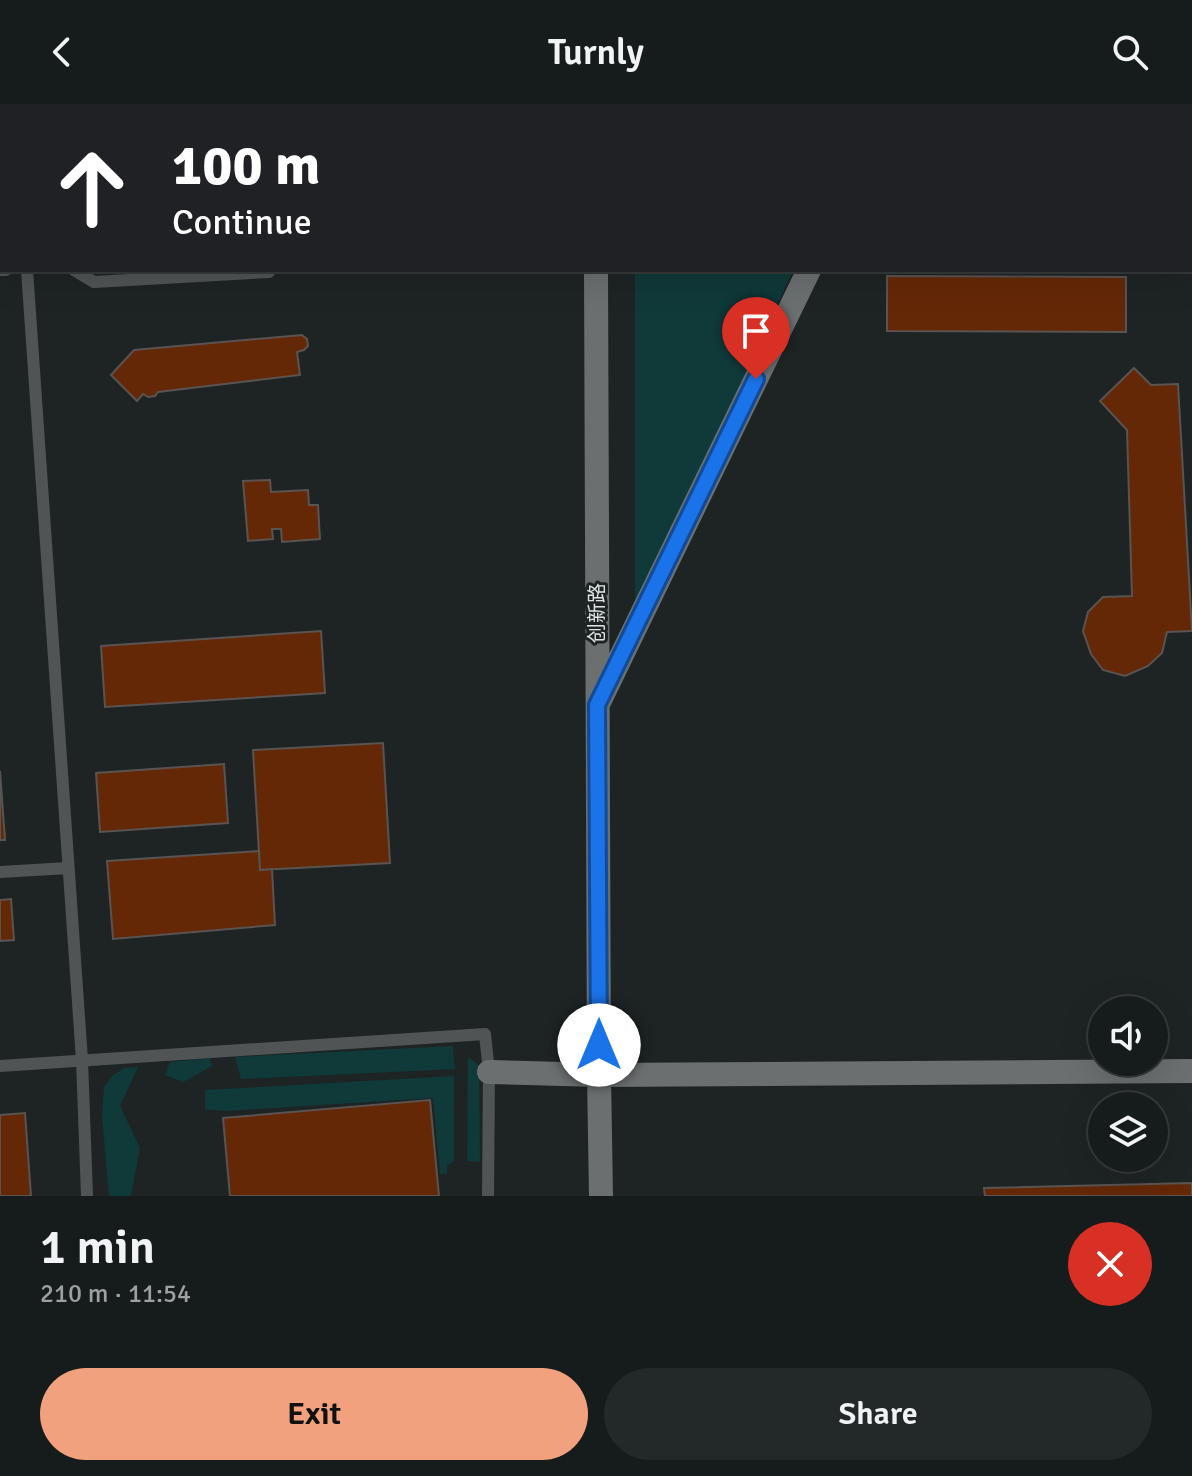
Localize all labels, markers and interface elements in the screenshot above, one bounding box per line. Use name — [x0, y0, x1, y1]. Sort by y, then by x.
icon: back — [40, 30, 84, 74]
text: Turnly — [548, 30, 644, 75]
icon: search — [1108, 30, 1152, 74]
text: 100 m — [172, 131, 320, 200]
icon: ahead — [40, 136, 144, 240]
text: Continue — [172, 200, 312, 245]
pin — [722, 297, 790, 379]
icon: arrive — [734, 309, 778, 353]
street label: 创新路 — [585, 583, 610, 643]
map controls — [1088, 996, 1168, 1172]
button: sound — [1088, 996, 1168, 1076]
position arrow — [557, 1003, 641, 1087]
button: layers — [1088, 1092, 1168, 1172]
text: 1 min — [40, 1218, 155, 1277]
button: close — [1068, 1222, 1152, 1306]
text: 210 m · 11:54 — [40, 1278, 191, 1310]
button: Exit — [40, 1368, 588, 1460]
button: Share — [604, 1368, 1152, 1460]

